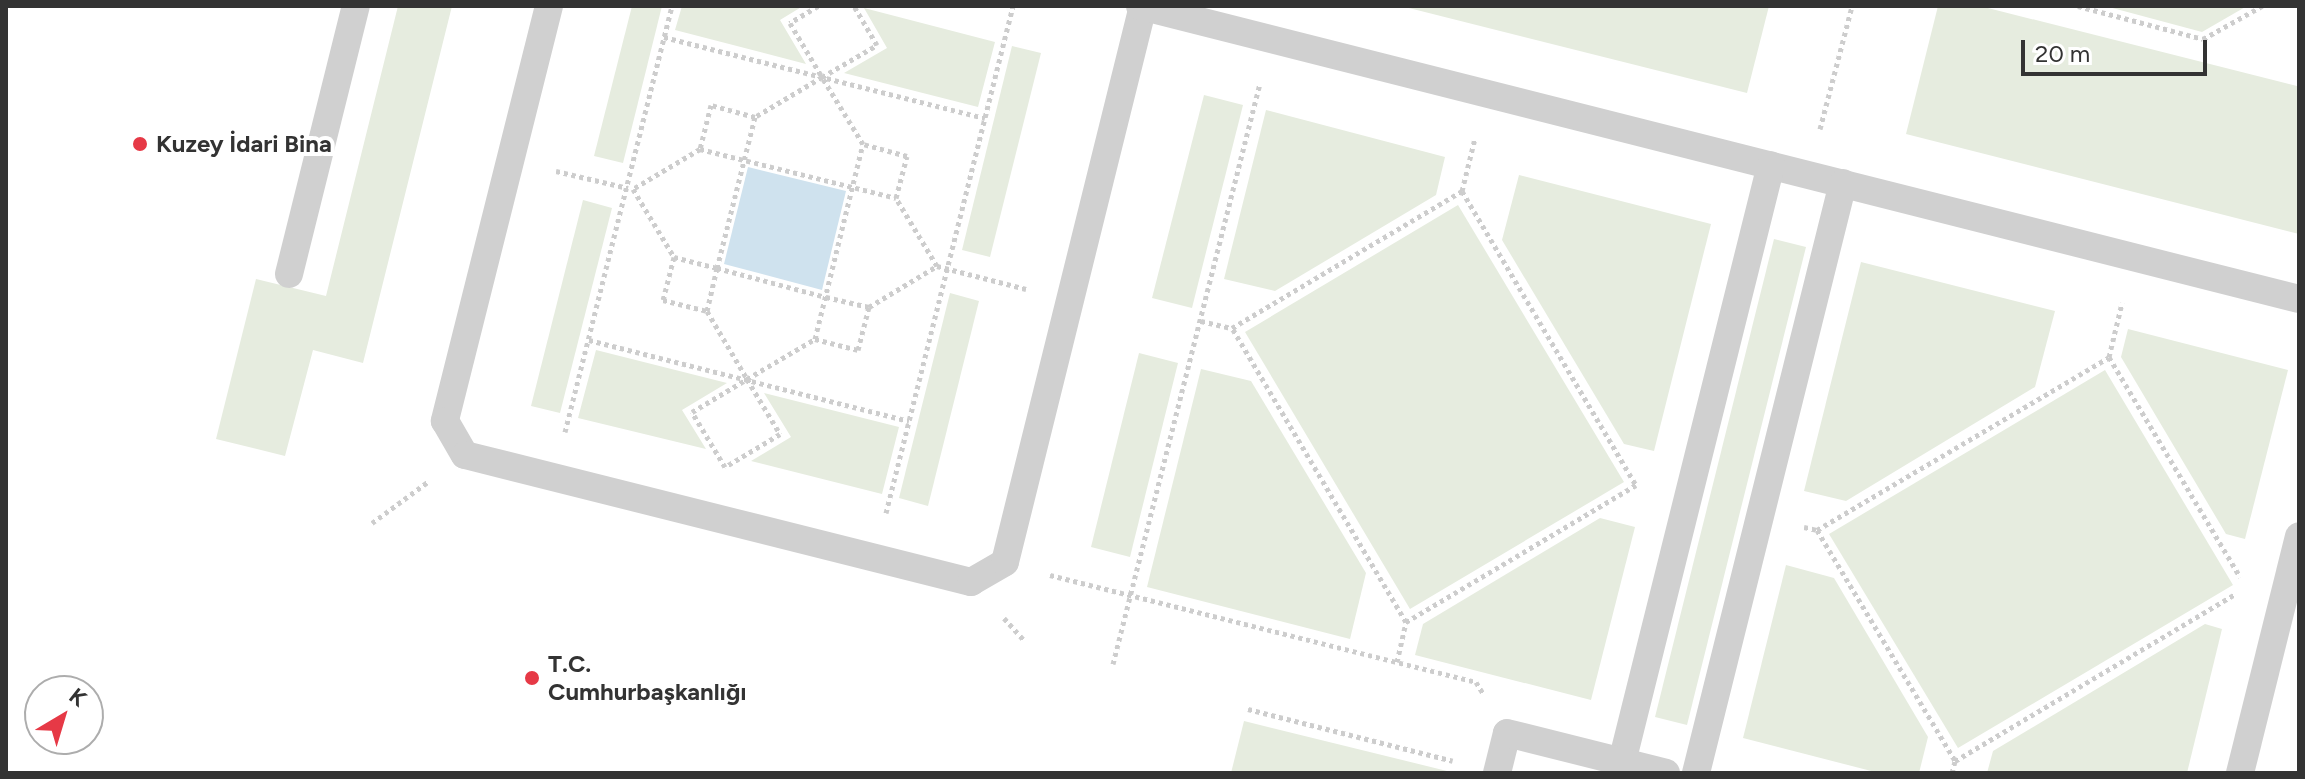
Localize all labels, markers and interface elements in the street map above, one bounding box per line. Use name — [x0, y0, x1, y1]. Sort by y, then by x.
scale bar — [2025, 24, 2211, 74]
text: 20 m — [2035, 39, 2090, 68]
place label: Kuzey İdari Bina — [156, 130, 332, 158]
marker: Kuzey İdari Bina — [131, 135, 149, 153]
place label: T.C. Cumhurbaşkanlığı — [548, 650, 747, 706]
marker: T.C. Cumhurbaşkanlığı — [523, 669, 541, 687]
north arrow — [24, 675, 104, 755]
text: K — [64, 682, 92, 712]

